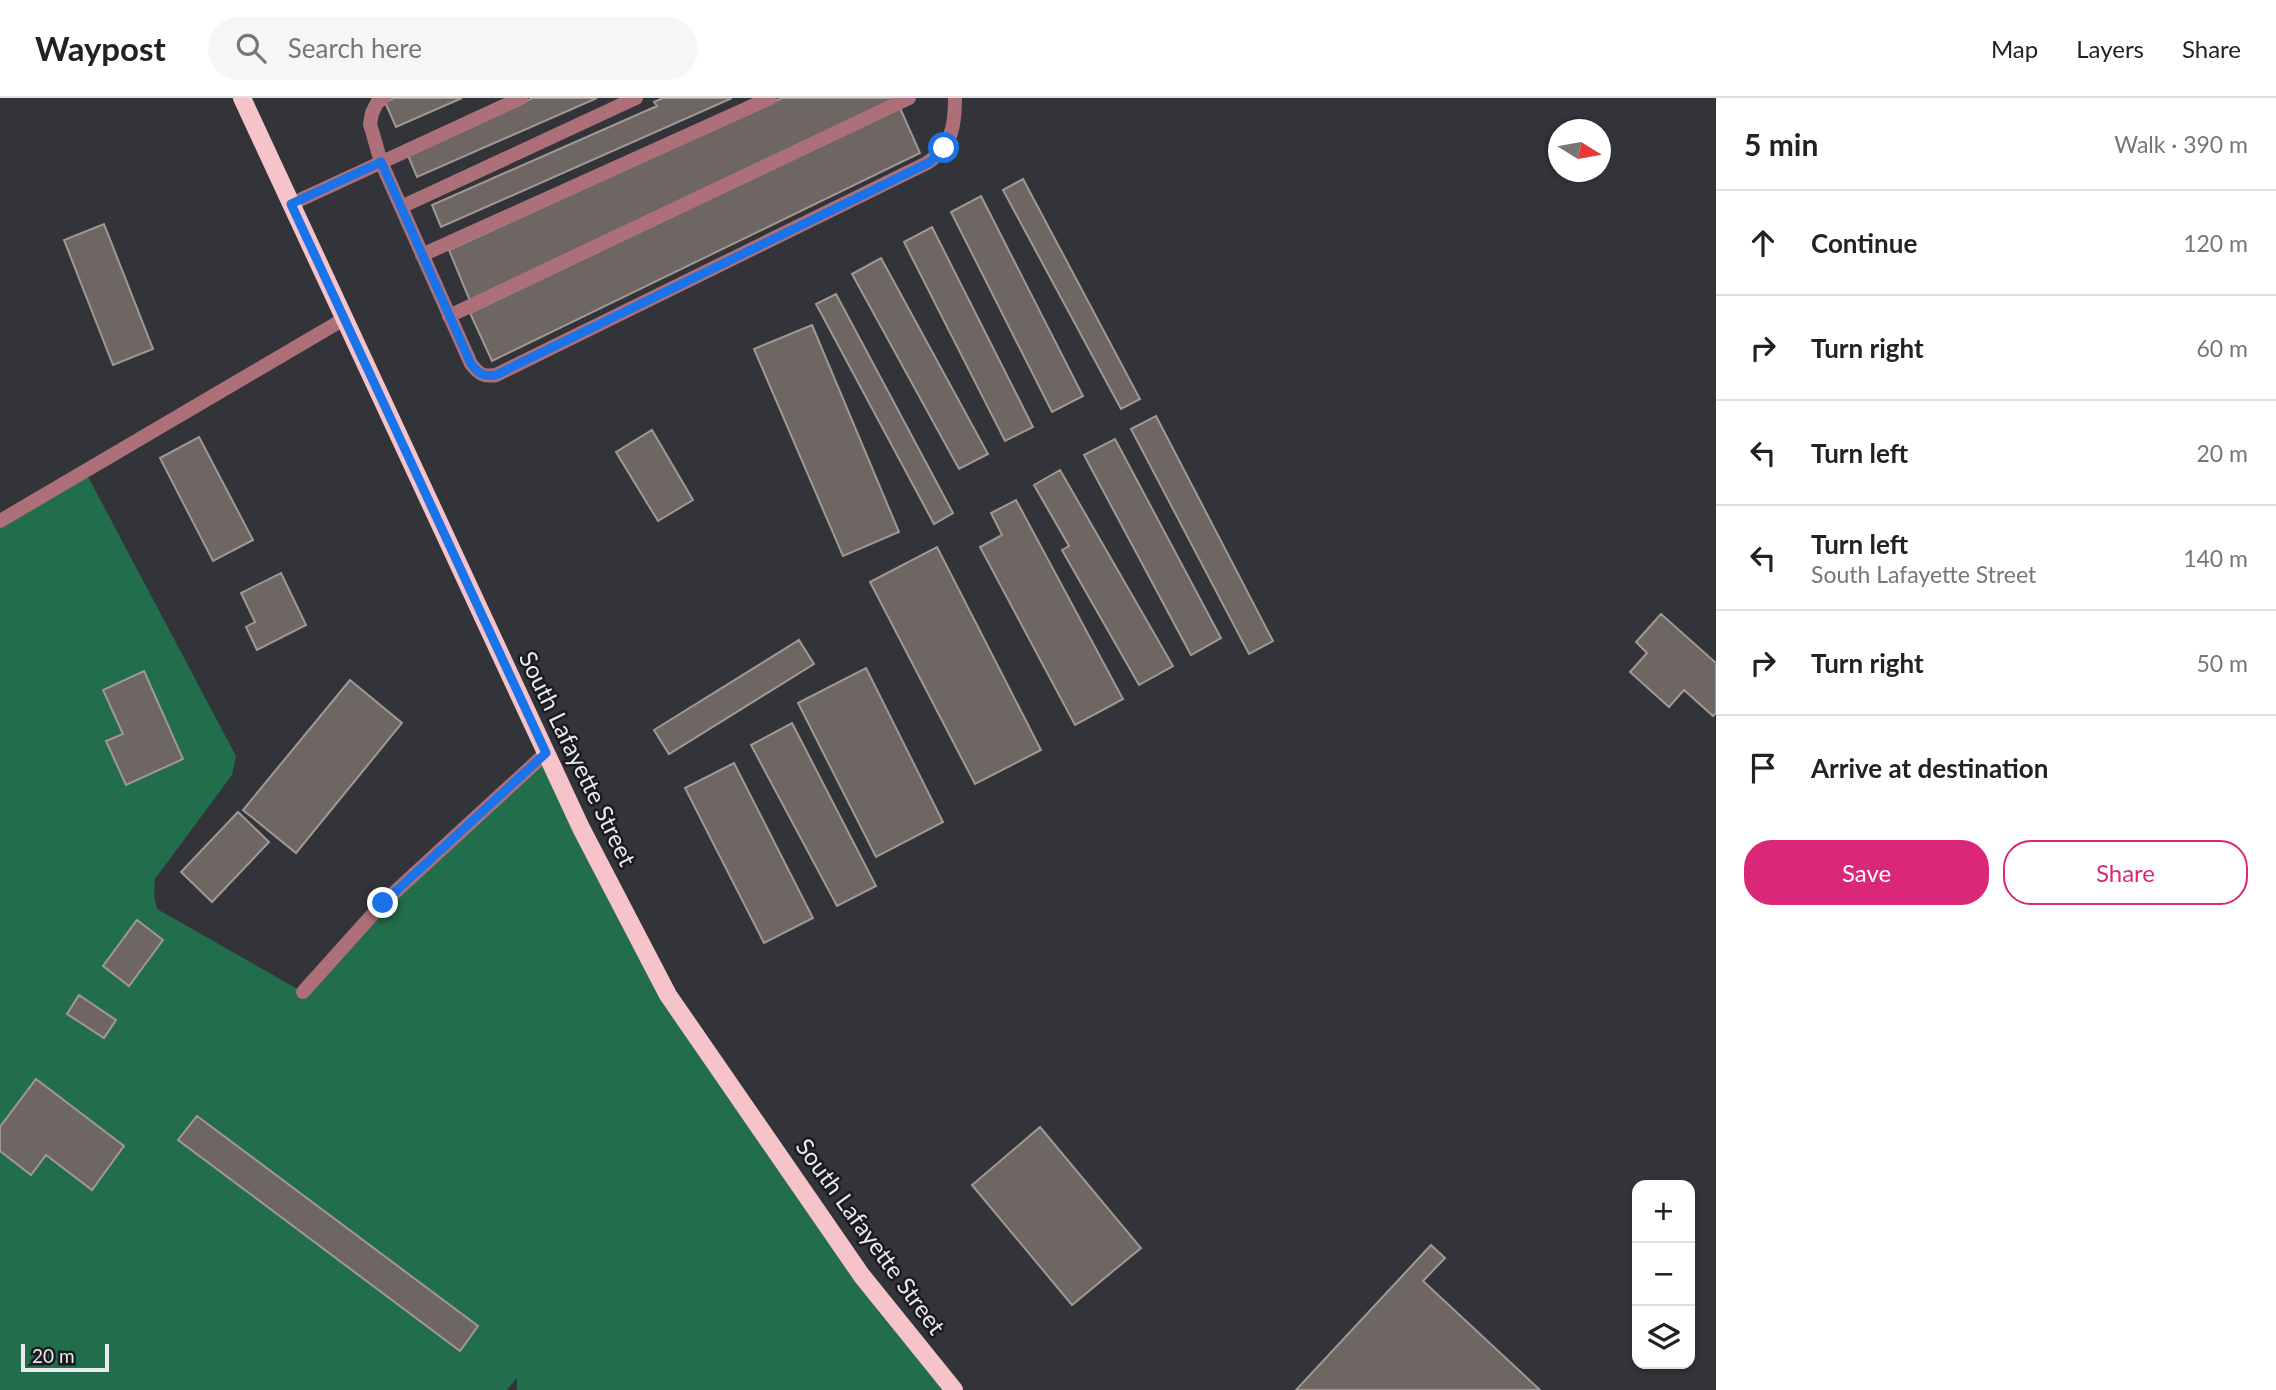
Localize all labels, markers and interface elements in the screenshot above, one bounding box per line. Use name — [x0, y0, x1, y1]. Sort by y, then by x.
search box — [208, 17, 698, 80]
text: Waypost — [35, 28, 166, 68]
icon: search — [232, 29, 270, 67]
text: Search here — [288, 32, 422, 64]
text: Map — [1991, 34, 2038, 63]
text: Layers — [2076, 34, 2144, 63]
text: Share — [2182, 34, 2241, 63]
north arrow — [1548, 119, 1611, 182]
text: 5 min — [1744, 126, 1818, 162]
text: Walk · 390 m — [2114, 130, 2248, 158]
route start — [928, 132, 959, 163]
icon: ahead — [1744, 224, 1782, 262]
text: Continue — [1811, 227, 1917, 259]
text: 120 m — [2183, 229, 2248, 257]
icon: right — [1744, 329, 1782, 367]
text: Turn right — [1811, 332, 1924, 364]
text: 60 m — [2197, 334, 2248, 362]
icon: left — [1744, 434, 1782, 472]
text: Turn left — [1811, 437, 1908, 469]
text: 20 m — [2197, 439, 2248, 467]
text: Turn left — [1811, 528, 1908, 560]
icon: left — [1744, 539, 1782, 577]
text: 140 m — [2183, 544, 2248, 572]
text: South Lafayette Street — [1811, 560, 2036, 588]
icon: right — [1744, 644, 1782, 682]
street label: South Lafayette Street — [514, 646, 643, 871]
text: Turn right — [1811, 647, 1924, 679]
text: 50 m — [2197, 649, 2248, 677]
icon: arrive — [1744, 749, 1782, 787]
text: Arrive at destination — [1811, 752, 2048, 784]
button: Save — [1744, 840, 1989, 905]
button: Share — [2003, 840, 2248, 905]
route end — [367, 887, 398, 918]
street label: South Lafayette Street — [790, 1132, 952, 1340]
map controls — [1632, 1180, 1695, 1369]
button: + — [1632, 1180, 1695, 1243]
button: − — [1632, 1243, 1695, 1306]
button: layers — [1632, 1306, 1695, 1369]
scale bar — [21, 1341, 108, 1373]
text: 20 m — [32, 1344, 75, 1367]

